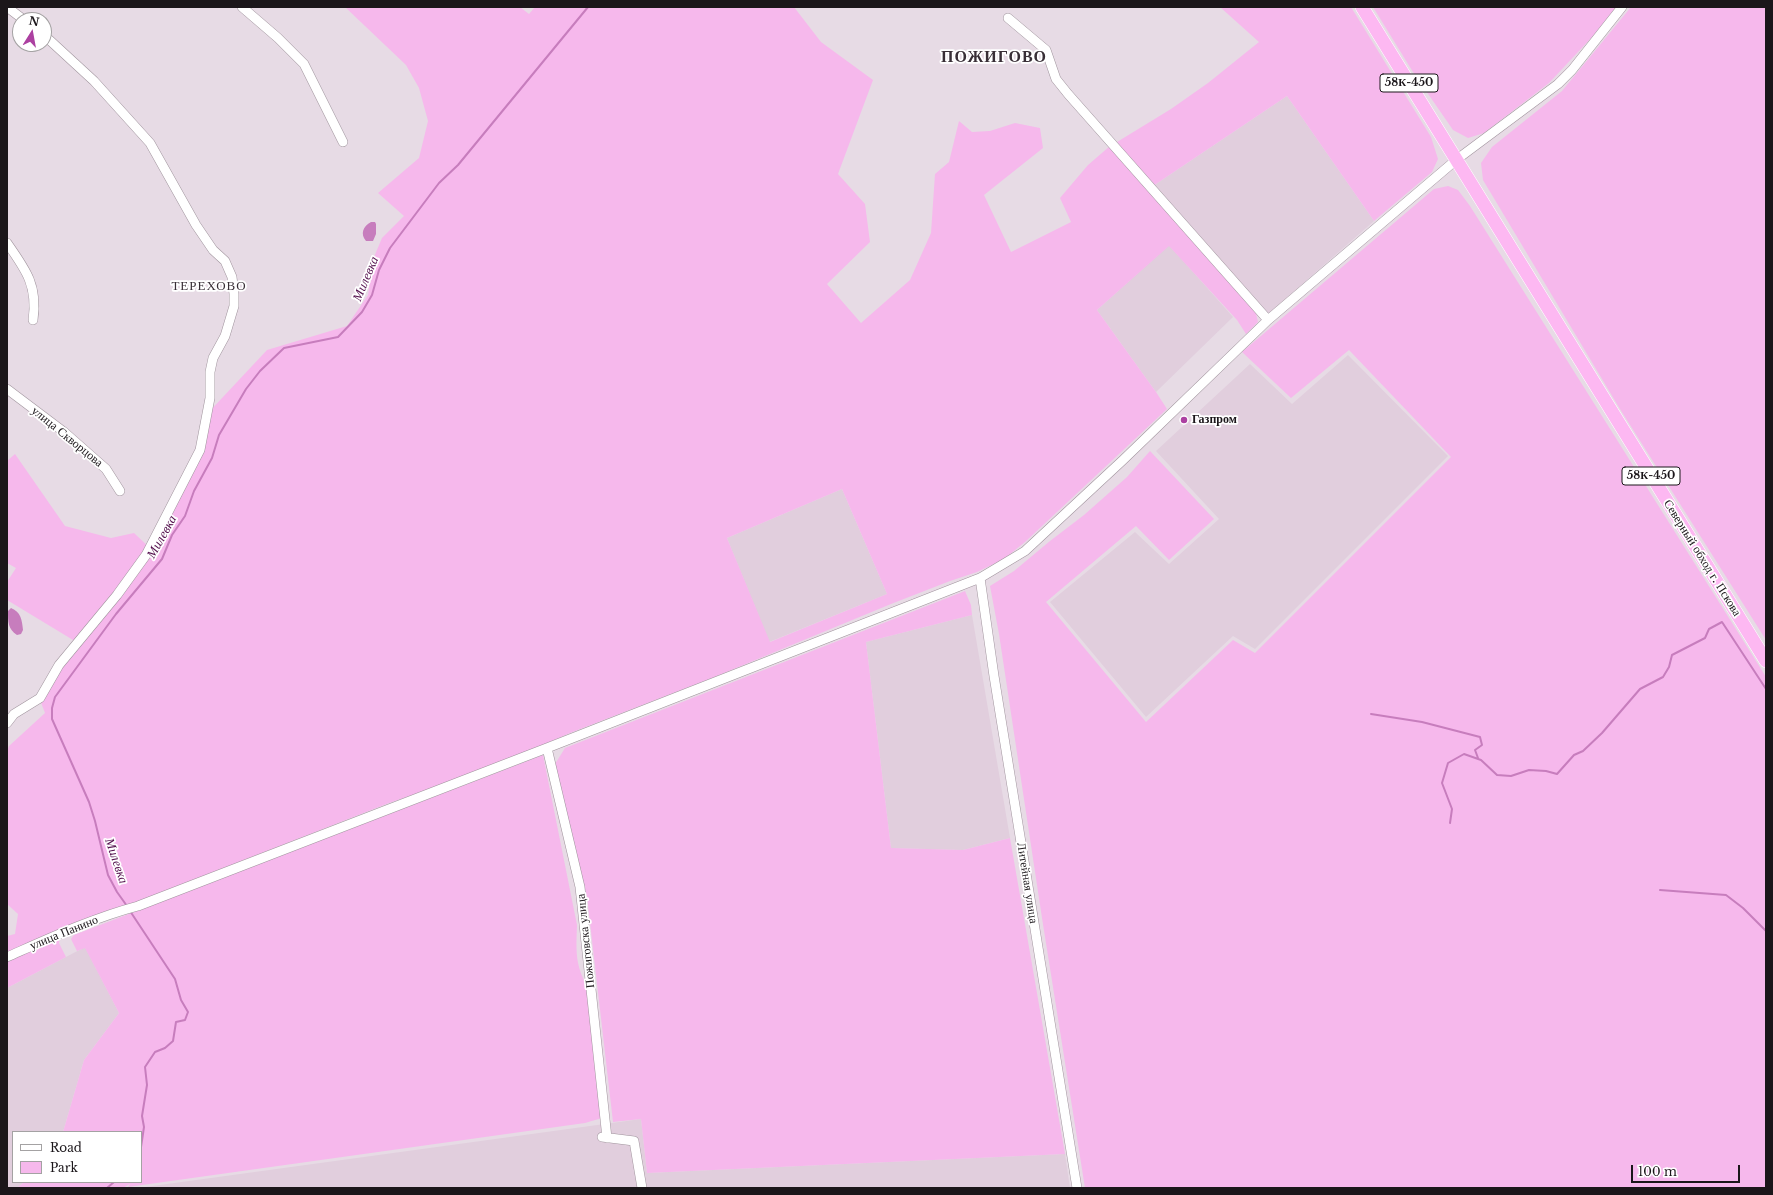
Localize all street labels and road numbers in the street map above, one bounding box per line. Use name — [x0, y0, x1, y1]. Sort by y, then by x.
road number: 58К-450 — [1380, 74, 1438, 92]
street label: улица Скворцова — [28, 404, 106, 470]
road number: 58К-450 — [1622, 467, 1680, 485]
street label: Северный обход г. Пскова — [1660, 497, 1744, 619]
street label: Литейная улица — [1013, 841, 1041, 925]
street label: Пожиговска улица — [574, 893, 598, 989]
street label: улица Панино — [28, 913, 100, 953]

